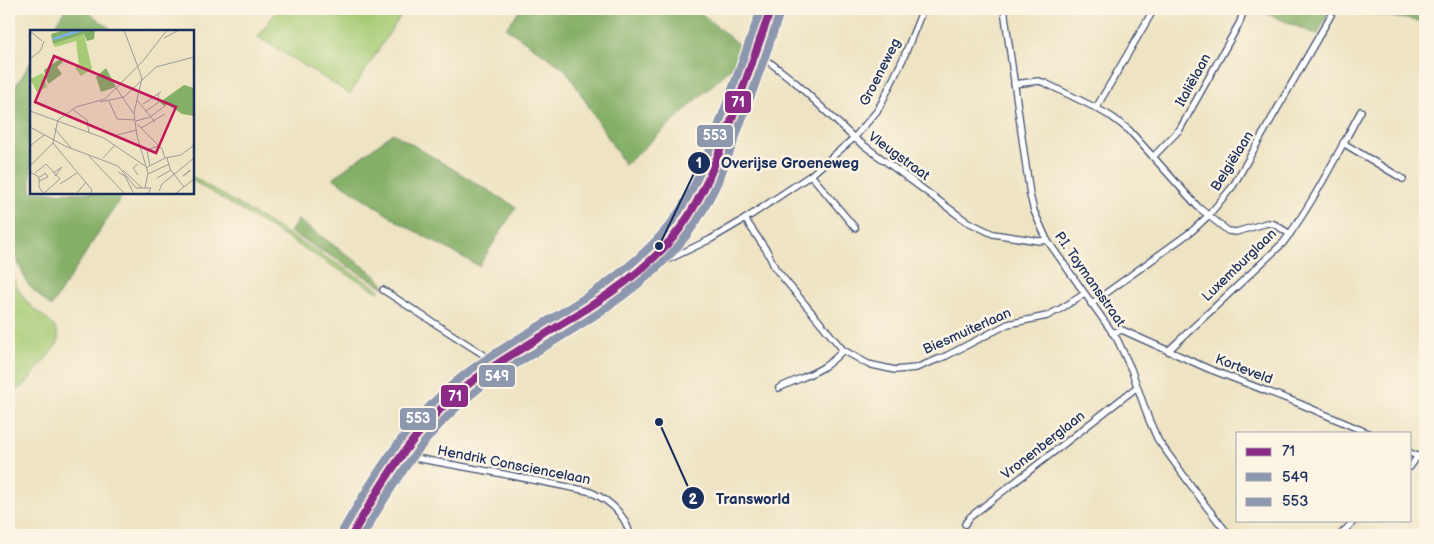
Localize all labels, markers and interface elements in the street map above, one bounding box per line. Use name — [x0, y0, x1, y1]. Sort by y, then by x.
inset map — [30, 30, 194, 194]
street label: Groeneweg — [856, 35, 904, 109]
street label: Italiëlaan — [1172, 51, 1214, 109]
line badge: 71 — [724, 90, 752, 114]
text: 71 — [731, 94, 745, 111]
line badge: 553 — [696, 124, 734, 148]
text: 553 — [703, 127, 727, 144]
street label: Vleugstraat — [865, 128, 934, 184]
street label: Belgiëlaan — [1207, 128, 1257, 194]
callout: Overijse Groeneweg — [686, 148, 869, 178]
text: 1 — [696, 154, 702, 173]
text: Overijse Groeneweg — [721, 154, 859, 173]
street label: Luxemburglaan — [1198, 225, 1280, 305]
street label: P.I. Taymansstraat — [1051, 228, 1130, 330]
street label: Biesmuiterlaan — [920, 304, 1014, 358]
street label: Korteveld — [1213, 350, 1275, 388]
line badge: 549 — [478, 364, 516, 388]
text: 549 — [485, 368, 509, 385]
line badge: 71 — [440, 384, 469, 408]
text: 71 — [448, 388, 462, 405]
line badge: 553 — [399, 407, 437, 431]
street label: Vronenberglaan — [998, 407, 1088, 483]
text: 553 — [406, 410, 430, 427]
legend — [1236, 432, 1412, 522]
street label: Hendrik Consciencelaan — [436, 442, 592, 488]
text: 71 — [1282, 442, 1295, 461]
text: 549 — [1282, 468, 1308, 487]
callout: Transworld — [680, 483, 800, 513]
text: 2 — [689, 490, 698, 509]
text: Transworld — [716, 490, 790, 509]
text: 553 — [1282, 492, 1308, 511]

